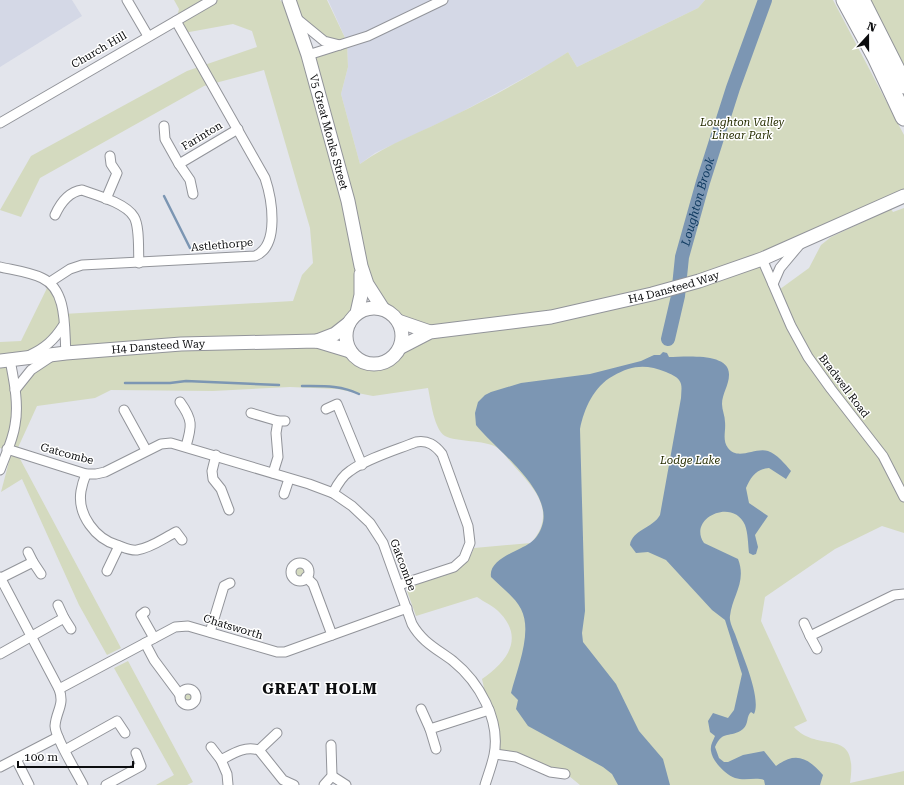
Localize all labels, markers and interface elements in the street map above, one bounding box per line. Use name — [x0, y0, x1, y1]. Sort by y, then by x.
north arrow — [848, 16, 888, 56]
text: N — [865, 20, 878, 35]
street label: Church Hill — [69, 29, 129, 71]
street label: V5 Great Monks Street — [307, 73, 351, 191]
park label: Loughton Valley Linear Park — [699, 116, 784, 142]
street label: Farinton — [179, 119, 225, 153]
water label: Loughton Brook — [678, 155, 718, 248]
street label: Astlethorpe — [190, 236, 254, 254]
street label: H4 Dansteed Way — [627, 268, 721, 306]
street label: H4 Dansteed Way — [111, 337, 206, 356]
street label: Bradwell Road — [816, 352, 872, 420]
street label: Gatcombe — [39, 441, 95, 467]
park label: Lodge Lake — [659, 454, 720, 467]
street label: Gatcombe — [387, 537, 419, 593]
street label: Chatsworth — [202, 612, 264, 642]
district label: GREAT HOLM — [262, 680, 378, 698]
scale bar — [18, 743, 133, 769]
text: 100 m — [24, 750, 58, 764]

